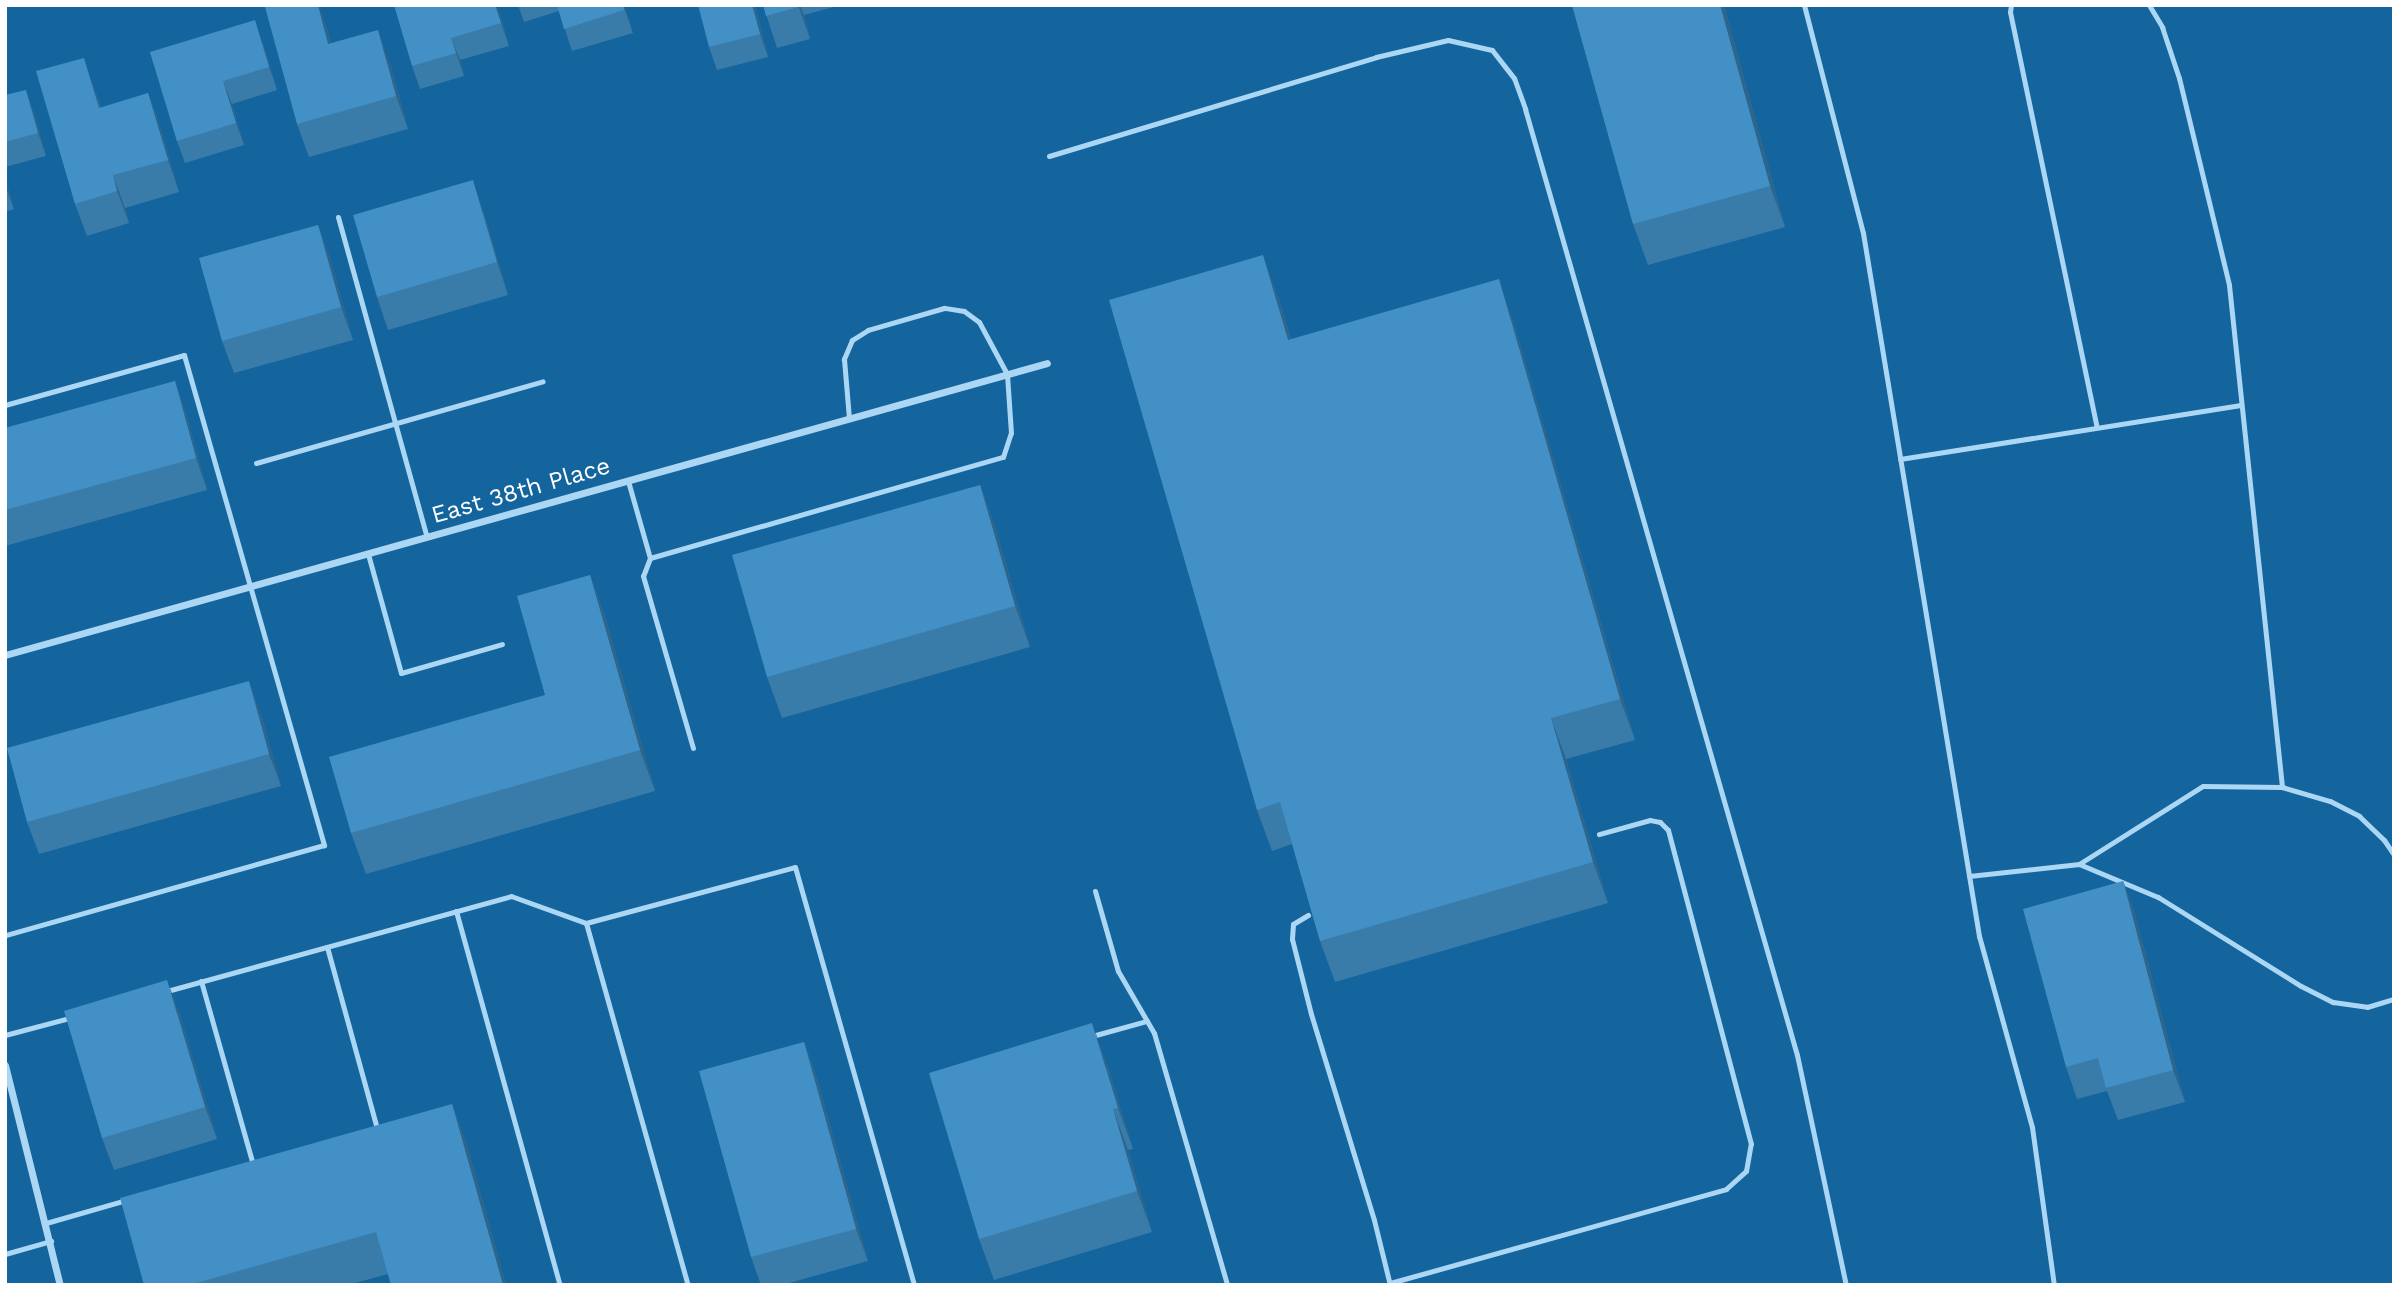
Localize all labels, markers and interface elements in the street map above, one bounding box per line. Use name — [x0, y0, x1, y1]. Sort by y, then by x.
street label: East 38th Place — [428, 452, 614, 530]

